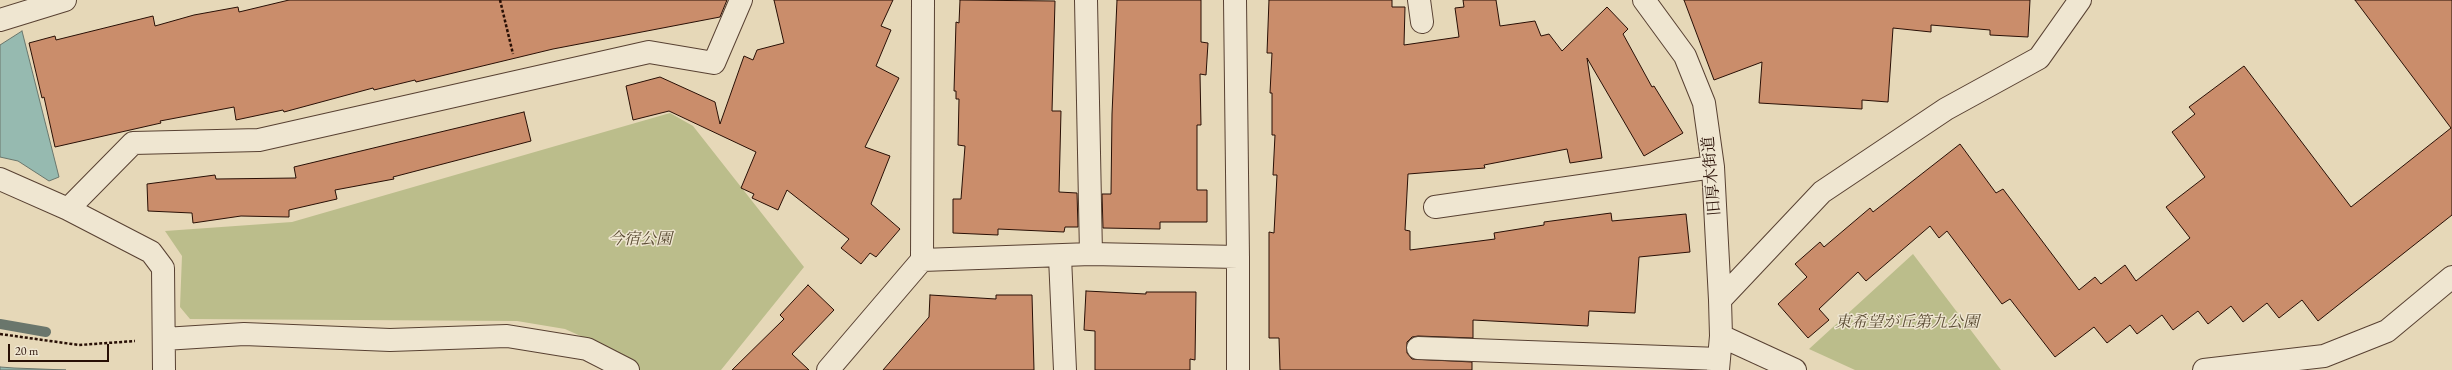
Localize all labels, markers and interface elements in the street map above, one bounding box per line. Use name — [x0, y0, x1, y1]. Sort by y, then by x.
street label: 旧厚木街道 — [1699, 135, 1725, 217]
park label: 今宿公園 — [608, 230, 672, 250]
park label: 東希望が丘第九公園 — [1835, 313, 1979, 333]
scale bar — [10, 336, 111, 362]
text: 20 m — [15, 343, 38, 359]

